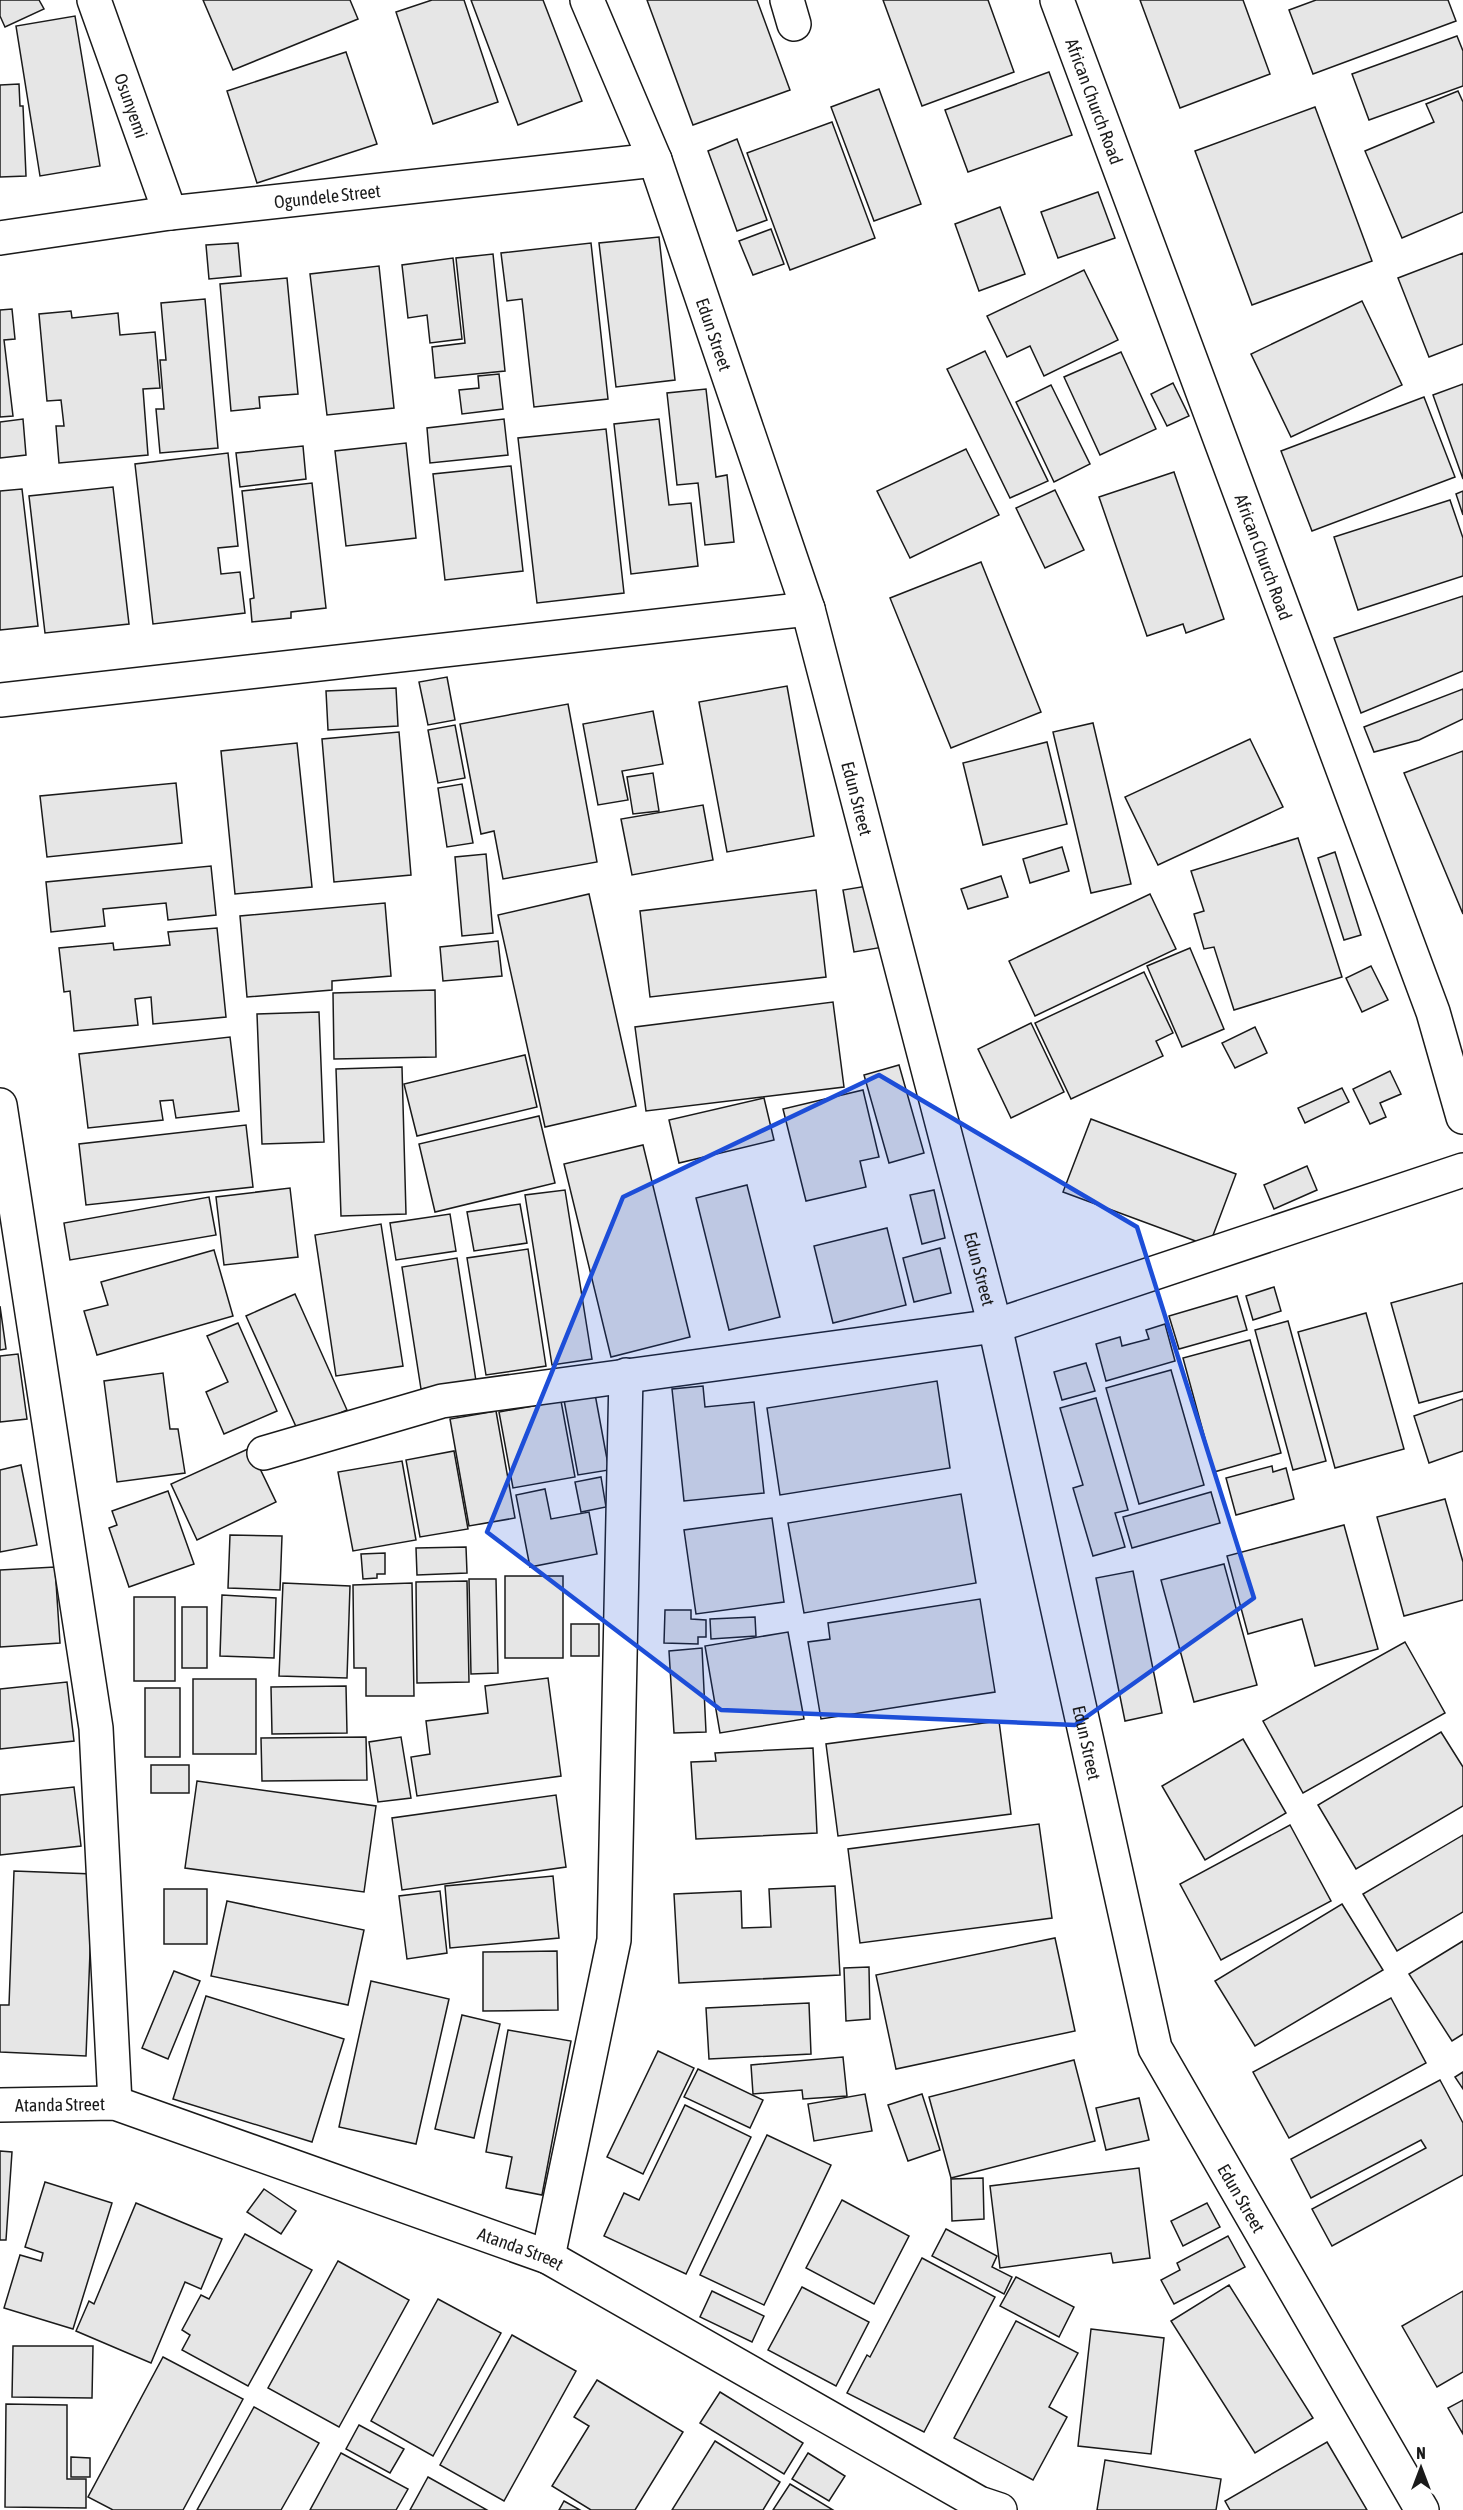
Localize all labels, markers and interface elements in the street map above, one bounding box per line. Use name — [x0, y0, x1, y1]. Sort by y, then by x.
street label: African Church Road — [1062, 35, 1128, 167]
street label: Osunyemi — [111, 70, 153, 141]
street label: Ogundele Street — [273, 180, 382, 212]
street label: Edun Street — [692, 295, 737, 374]
street label: African Church Road — [1231, 491, 1297, 623]
street label: Edun Street — [838, 759, 877, 838]
street label: Edun Street — [960, 1229, 1000, 1308]
street label: Edun Street — [1069, 1703, 1106, 1782]
street label: Atanda Street — [15, 2093, 105, 2115]
street label: Edun Street — [1214, 2160, 1270, 2236]
street label: Atanda Street — [475, 2222, 567, 2274]
north arrow — [1391, 2438, 1451, 2498]
text: N — [1416, 2444, 1426, 2462]

